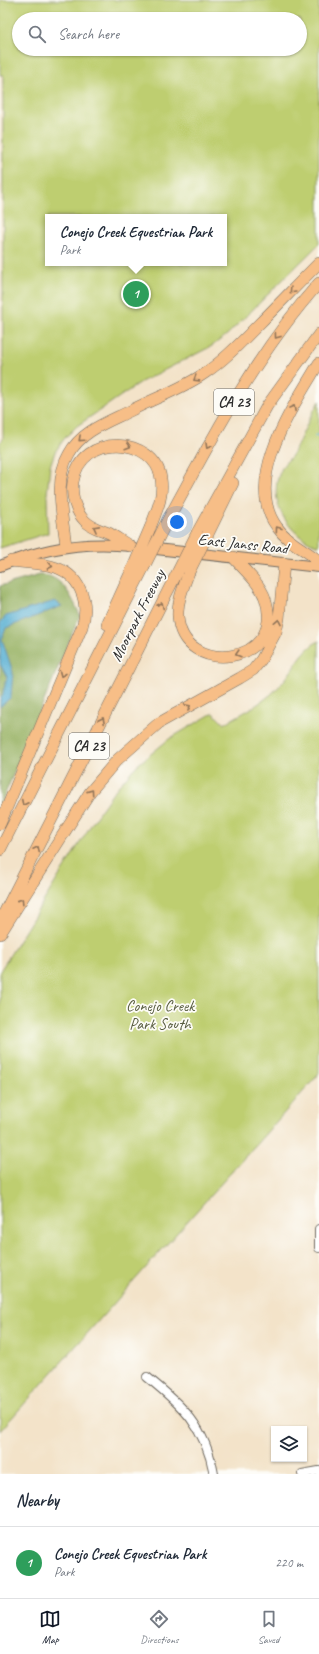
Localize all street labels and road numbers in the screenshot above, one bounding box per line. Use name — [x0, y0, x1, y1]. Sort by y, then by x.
road number: CA 23 — [214, 389, 254, 415]
street label: East Janss Road — [197, 529, 292, 559]
street label: Moorpark Freeway — [106, 565, 170, 665]
road number: CA 23 — [69, 733, 109, 759]

